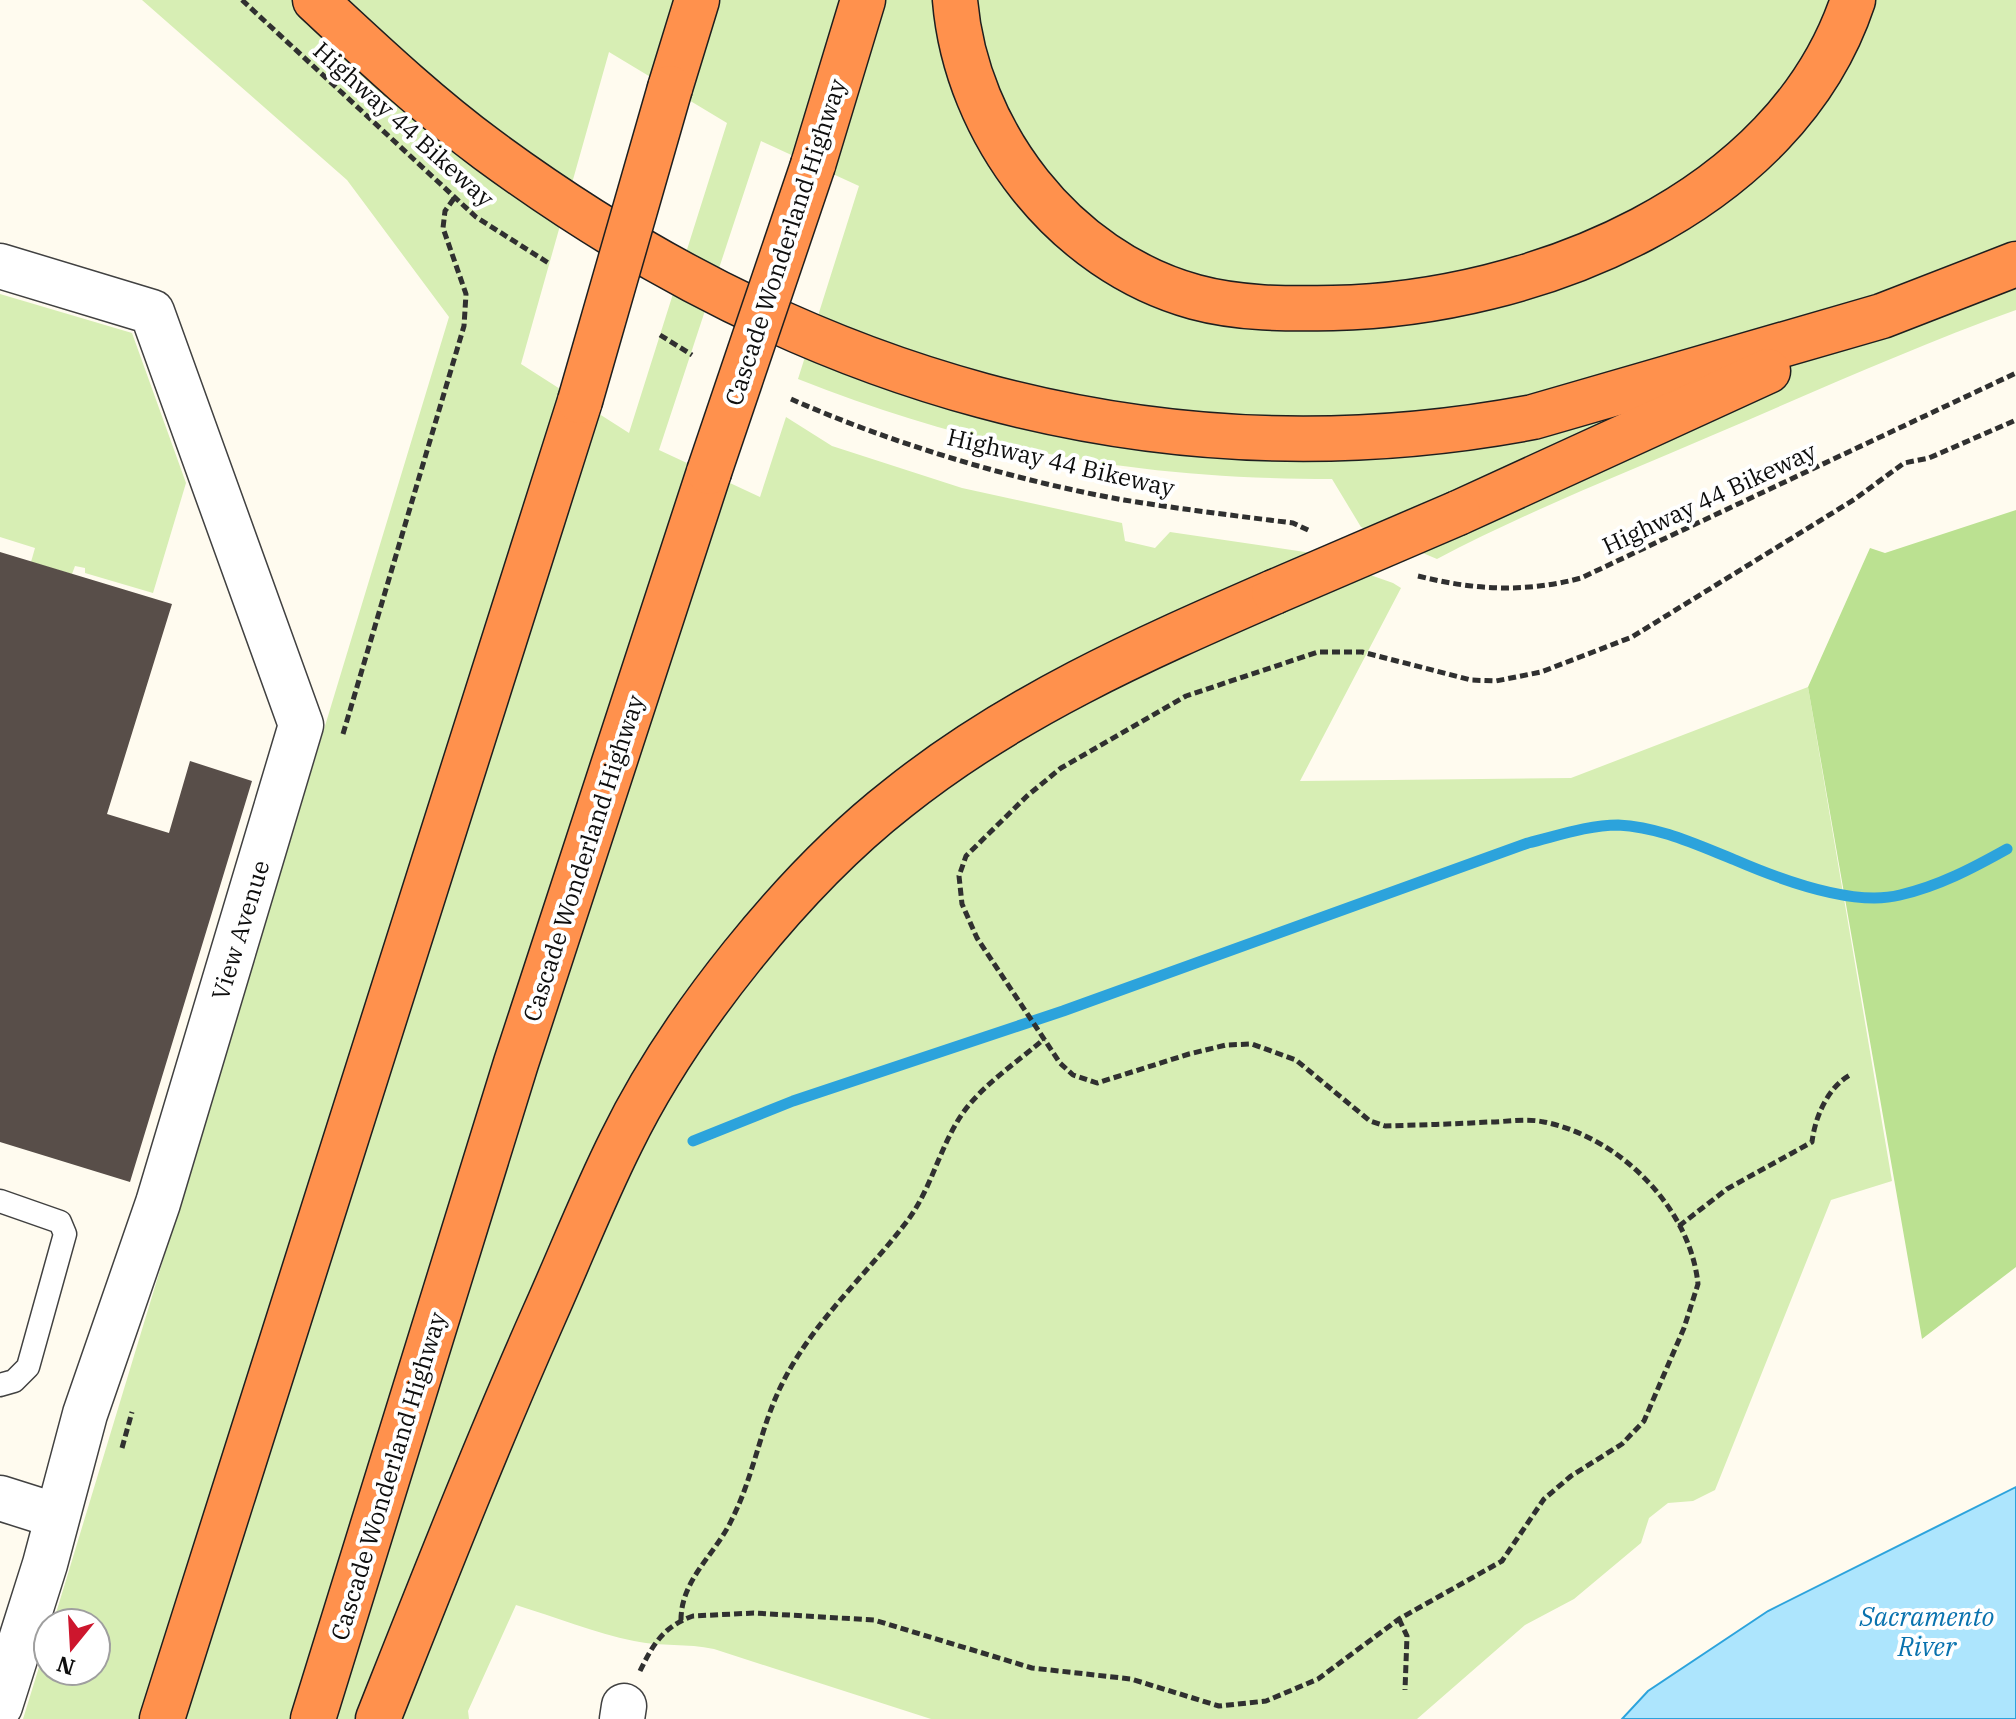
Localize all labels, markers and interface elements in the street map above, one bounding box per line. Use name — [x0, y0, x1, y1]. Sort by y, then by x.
street label: Highway 44 Bikeway — [307, 34, 501, 214]
street label: Cascade Wonderland Highway — [717, 74, 853, 410]
street label: Highway 44 Bikeway — [944, 420, 1178, 504]
street label: Highway 44 Bikeway — [1597, 434, 1821, 562]
street label: Cascade Wonderland Highway — [515, 690, 651, 1026]
street label: View Avenue — [204, 856, 276, 1004]
street label: Cascade Wonderland Highway — [323, 1308, 453, 1644]
water label: Sacramento River — [1859, 1599, 1994, 1663]
north arrow — [32, 1607, 112, 1687]
text: N — [53, 1650, 78, 1683]

